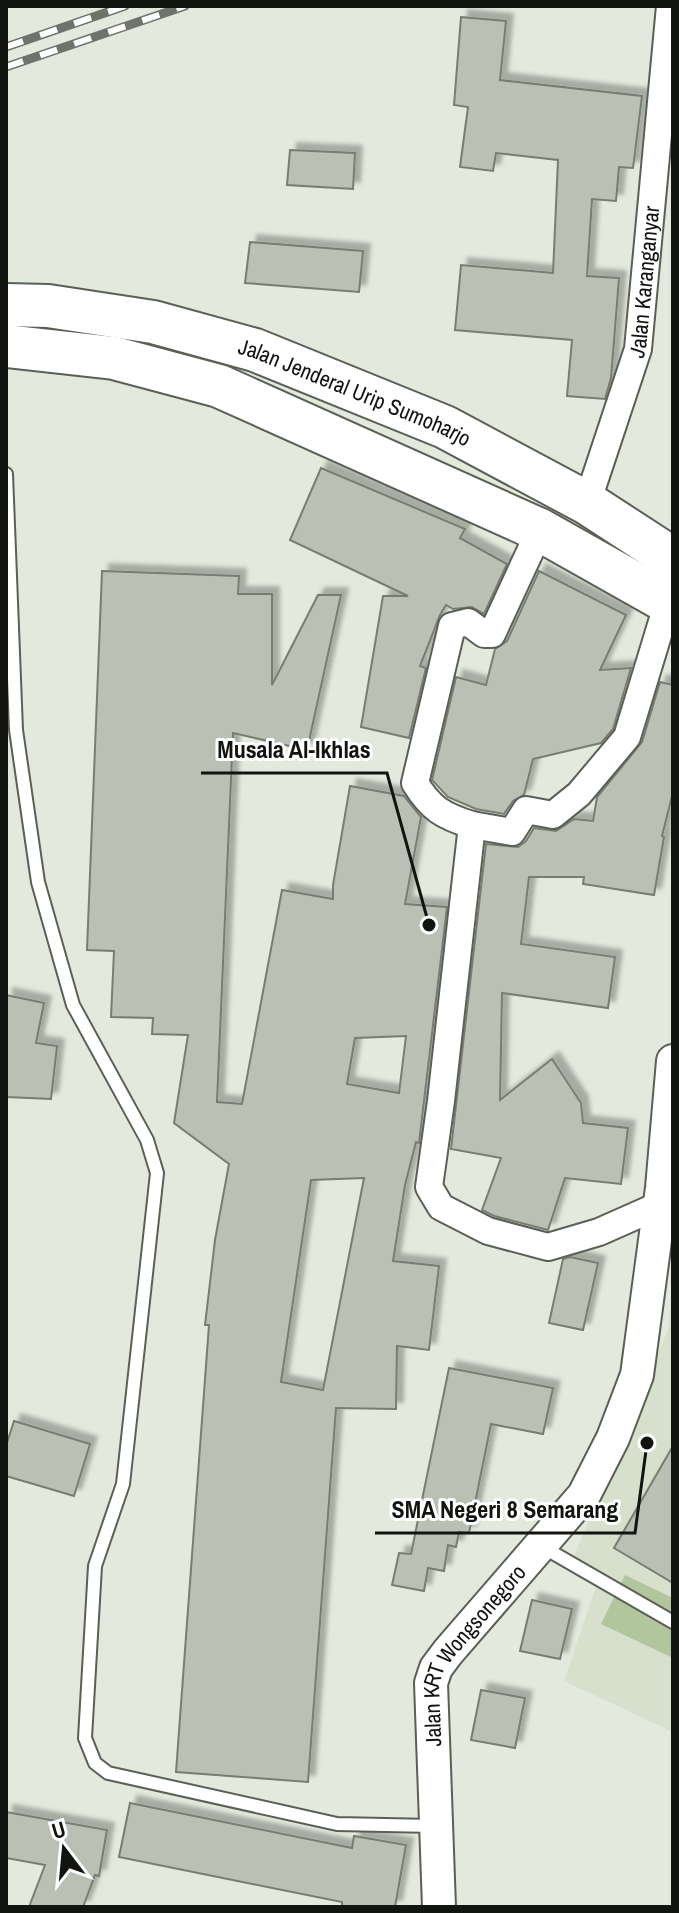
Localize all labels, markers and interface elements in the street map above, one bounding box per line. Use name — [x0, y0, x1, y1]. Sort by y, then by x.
street label: Jalan Karanganyar — [621, 205, 666, 361]
street label: Jalan Jenderal Urip Sumoharjo — [235, 331, 476, 453]
callout: Musala Al-Ikhlas — [201, 725, 387, 773]
text: Musala Al-Ikhlas — [217, 733, 371, 765]
callout: SMA Negeri 8 Semarang — [375, 1485, 635, 1533]
text: SMA Negeri 8 Semarang — [392, 1493, 618, 1525]
street label: Jalan KRT Wongsonegoro — [416, 1558, 532, 1747]
north arrow — [24, 1809, 104, 1889]
text: U — [48, 1814, 69, 1846]

